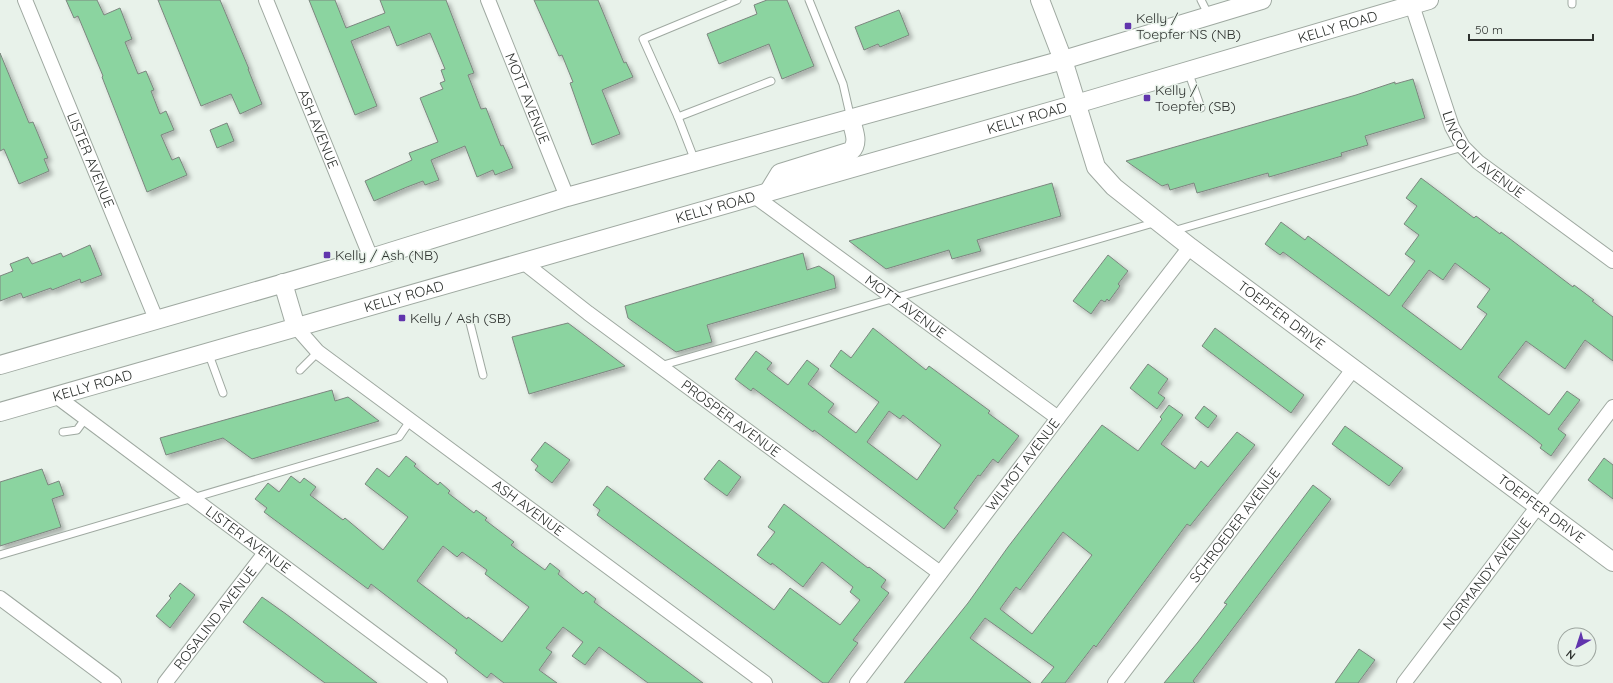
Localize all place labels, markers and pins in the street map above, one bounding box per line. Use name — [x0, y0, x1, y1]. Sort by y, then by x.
place label: Kelly / Toepfer NS (NB) — [1136, 9, 1241, 43]
marker: Kelly / Toepfer NS (NB) — [1123, 21, 1133, 31]
place label: Kelly / Toepfer (SB) — [1155, 81, 1236, 115]
marker: Kelly / Toepfer (SB) — [1142, 93, 1152, 103]
place label: Kelly / Ash (NB) — [335, 246, 438, 264]
marker: Kelly / Ash (NB) — [322, 250, 332, 260]
place label: Kelly / Ash (SB) — [410, 309, 511, 327]
marker: Kelly / Ash (SB) — [397, 313, 407, 323]

